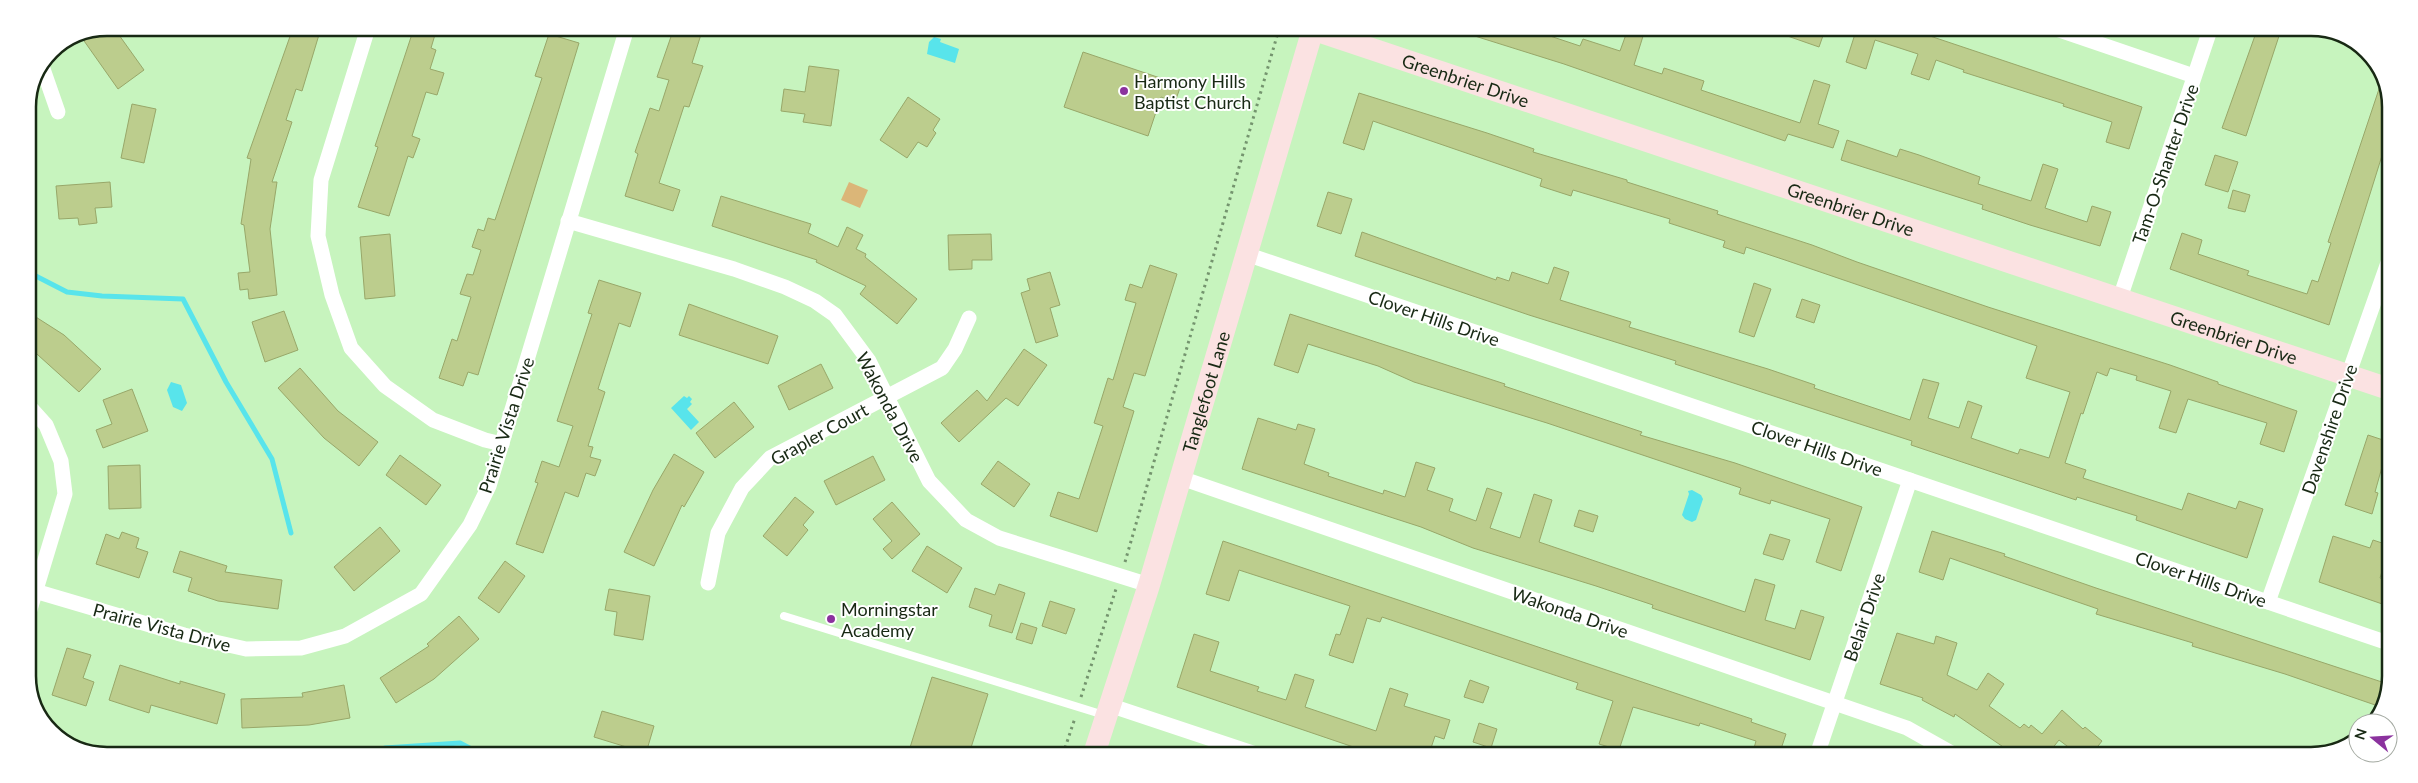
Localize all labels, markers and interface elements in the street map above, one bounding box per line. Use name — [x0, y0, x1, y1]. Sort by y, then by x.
street label: Greenbrier Drive — [1399, 49, 1532, 112]
place label: Harmony Hills Baptist Church — [1134, 70, 1251, 113]
street label: Tam-O-Shanter Drive — [2127, 81, 2203, 247]
marker: Harmony Hills Baptist Church — [1118, 85, 1130, 97]
street label: Greenbrier Drive — [1784, 178, 1917, 241]
street label: Clover Hills Drive — [1366, 285, 1502, 351]
street label: Greenbrier Drive — [2168, 306, 2300, 369]
street label: Tanglefoot Lane — [1178, 329, 1234, 455]
street label: Wakonda Drive — [852, 348, 928, 466]
street label: Prairie Vista Drive — [474, 354, 538, 496]
street label: Davenshire Drive — [2296, 361, 2362, 497]
street label: Grapler Court — [766, 398, 872, 470]
street label: Clover Hills Drive — [1749, 415, 1885, 481]
street label: Clover Hills Drive — [2133, 546, 2269, 612]
street label: Belair Drive — [1839, 570, 1889, 664]
street label: Wakonda Drive — [1509, 582, 1631, 642]
street label: Prairie Vista Drive — [91, 598, 233, 656]
place label: Morningstar Academy — [841, 598, 938, 641]
marker: Morningstar Academy — [825, 613, 837, 625]
north arrow — [2348, 713, 2398, 763]
text: N — [2350, 726, 2370, 742]

